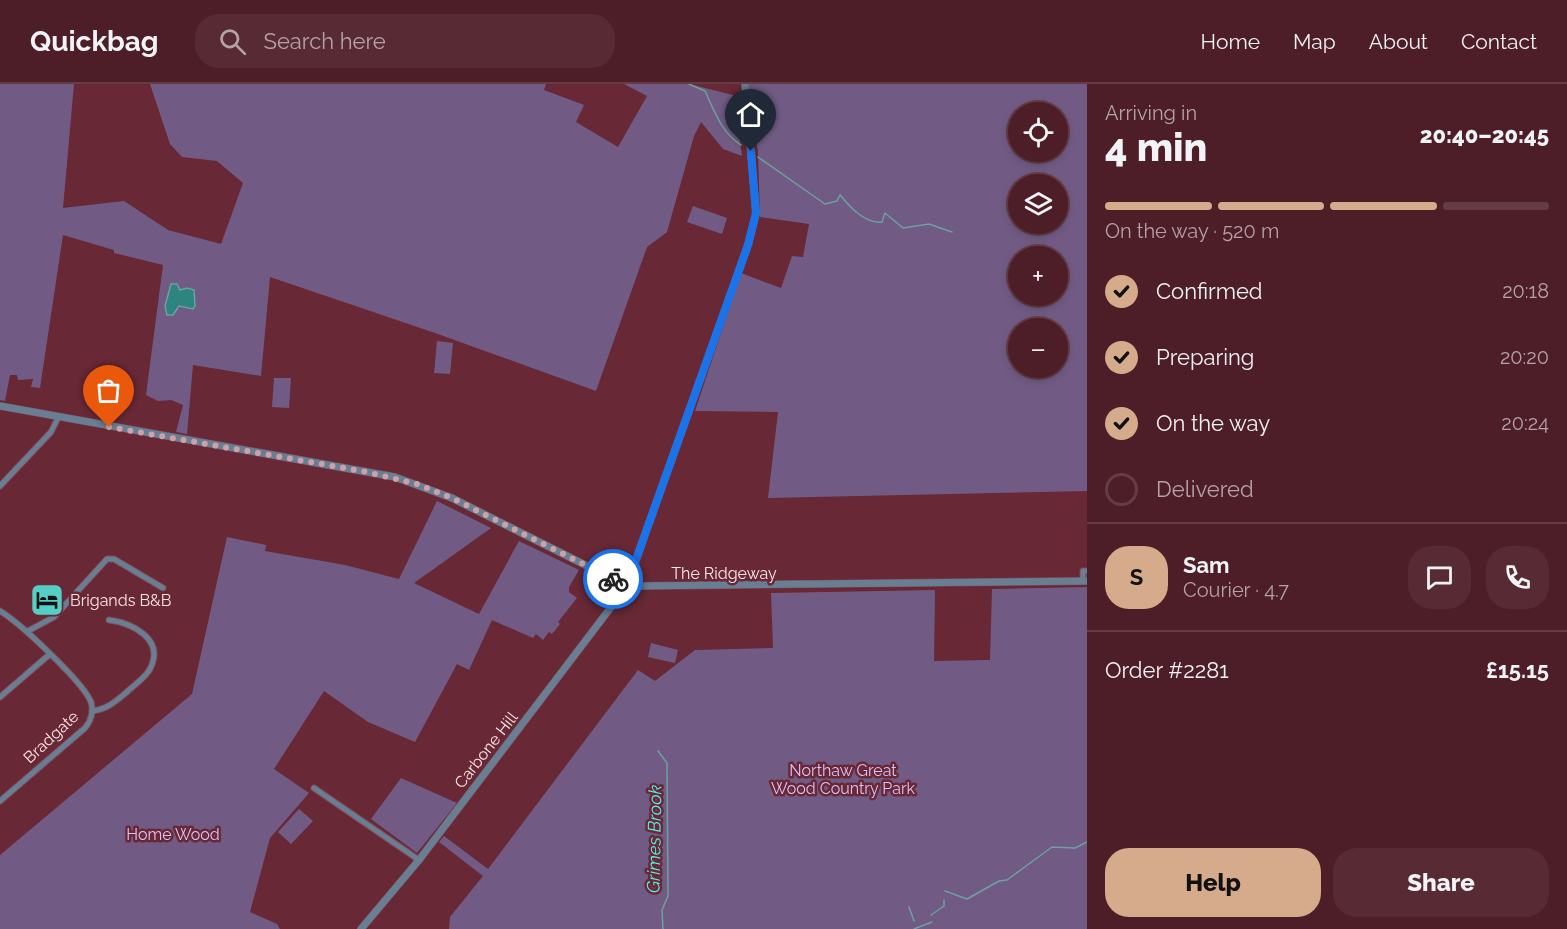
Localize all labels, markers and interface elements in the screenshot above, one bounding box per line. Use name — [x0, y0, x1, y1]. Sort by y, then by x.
search box — [195, 14, 615, 68]
text: Quickbag — [30, 25, 159, 58]
icon: search — [216, 25, 249, 58]
text: Search here — [264, 28, 386, 54]
text: Home — [1201, 29, 1260, 54]
text: Map — [1293, 29, 1336, 54]
text: About — [1369, 29, 1428, 54]
text: Contact — [1461, 29, 1537, 54]
pin — [725, 89, 776, 151]
icon: home — [734, 98, 767, 131]
text: Arriving in — [1105, 101, 1197, 125]
map controls — [1008, 102, 1068, 378]
button: locate — [1008, 102, 1068, 162]
text: 20:40–20:45 — [1420, 122, 1549, 148]
text: 4 min — [1105, 124, 1208, 170]
button: layers — [1008, 174, 1068, 234]
text: On the way · 520 m — [1105, 219, 1279, 243]
button: + — [1008, 246, 1068, 306]
icon: check — [1105, 275, 1138, 308]
text: Confirmed — [1156, 278, 1263, 304]
text: 20:18 — [1502, 279, 1549, 303]
button: − — [1008, 318, 1068, 378]
icon: check — [1105, 341, 1138, 374]
text: Preparing — [1156, 344, 1254, 370]
text: 20:20 — [1500, 345, 1549, 369]
pin — [83, 365, 134, 427]
icon: bag — [92, 374, 125, 407]
icon: check — [1105, 407, 1138, 440]
text: On the way — [1156, 410, 1270, 436]
text: 20:24 — [1501, 411, 1549, 435]
text: Delivered — [1156, 476, 1254, 502]
button: chat — [1408, 546, 1471, 609]
button: phone — [1486, 546, 1549, 609]
courier — [583, 549, 643, 609]
text: Sam — [1183, 552, 1230, 578]
icon: bike — [597, 563, 630, 596]
street label: The Ridgeway — [671, 564, 777, 583]
text: S — [1130, 564, 1143, 590]
text: Courier · 4.7 — [1183, 578, 1289, 602]
hotel icon: Brigands B&B — [29, 582, 65, 618]
place label: Brigands B&B — [70, 591, 171, 610]
text: Order #2281 — [1105, 657, 1229, 683]
text: £15.15 — [1486, 657, 1549, 683]
street label: Bradgate — [20, 707, 82, 767]
street label: Carbone Hill — [450, 708, 522, 792]
park label: Northaw Great Wood Country Park — [771, 761, 915, 798]
water label: Grimes Brook — [643, 784, 665, 893]
park label: Home Wood — [126, 825, 220, 844]
button: Help — [1105, 848, 1321, 917]
button: Share — [1333, 848, 1549, 917]

